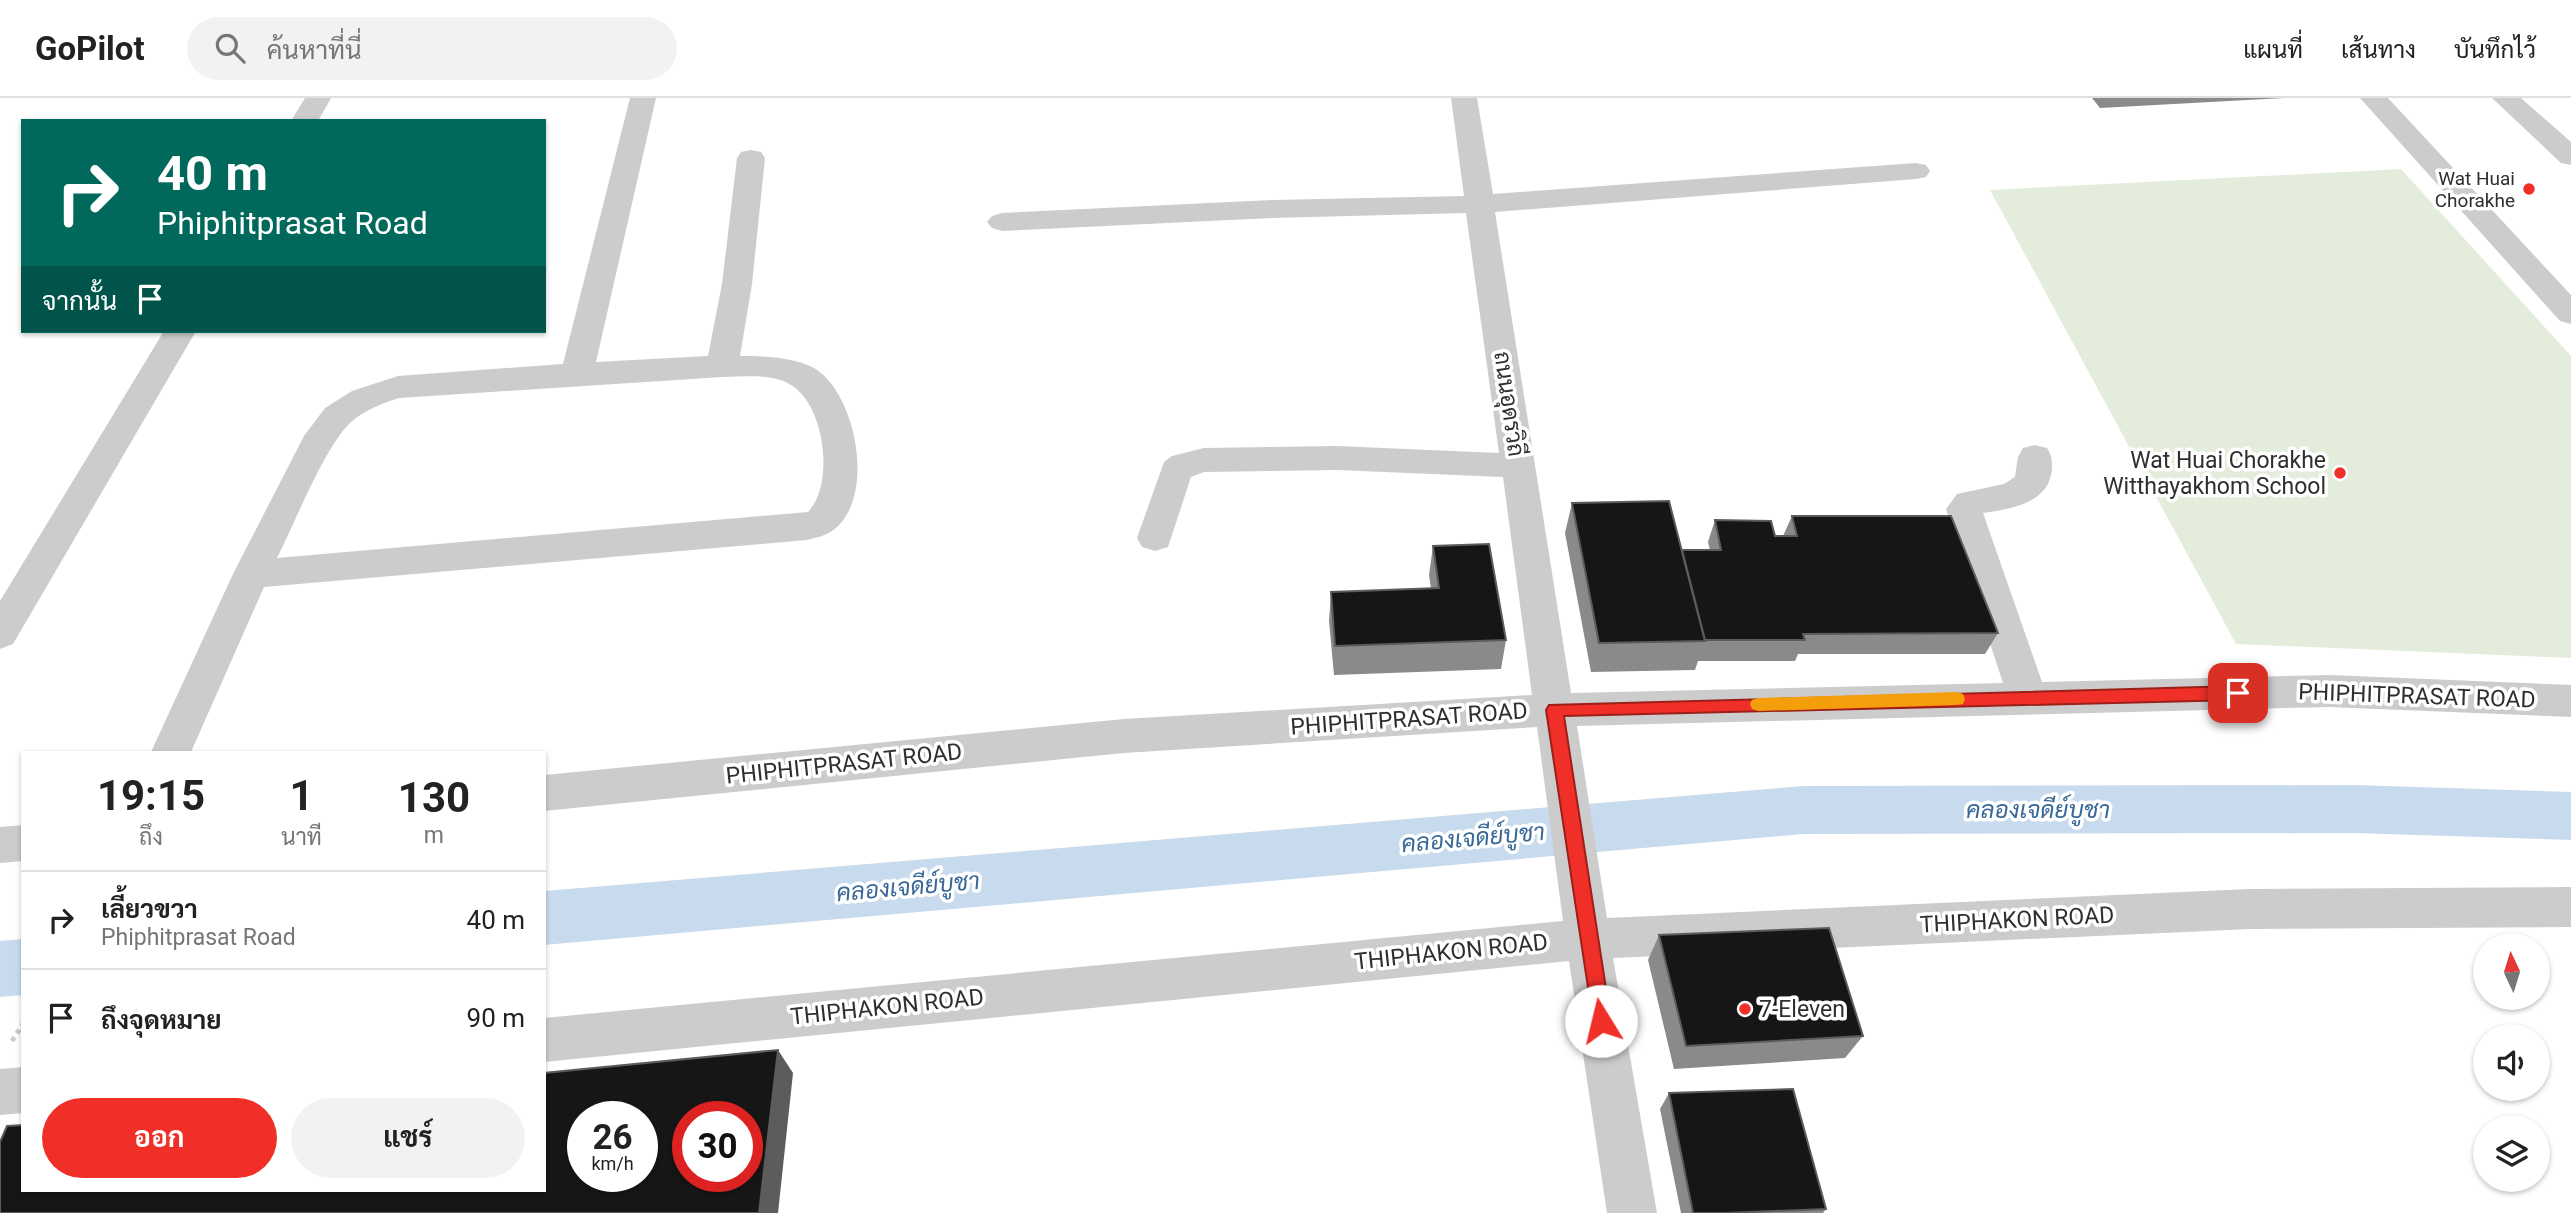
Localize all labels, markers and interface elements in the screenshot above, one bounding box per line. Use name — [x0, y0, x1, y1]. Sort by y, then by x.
search box — [187, 17, 677, 80]
text: GoPilot — [35, 29, 145, 68]
icon: search — [211, 29, 249, 67]
text: ค้นหาที่นี่ — [267, 35, 362, 65]
text: แผนที่ — [2243, 36, 2303, 64]
text: เส้นทาง — [2341, 36, 2416, 64]
text: บันทึกไว้ — [2454, 36, 2536, 64]
text: 40 m — [157, 145, 268, 202]
icon: right — [42, 147, 133, 238]
place label: Wat Huai Chorakhe — [2435, 167, 2515, 212]
marker: Wat Huai Chorakhe — [2521, 181, 2537, 197]
text: Phiphitprasat Road — [157, 204, 428, 242]
icon: arrive — [131, 280, 169, 318]
text: จากนั้น — [42, 286, 117, 316]
street label: ถนนอุดรวิถี — [1486, 349, 1532, 459]
place label: Wat Huai Chorakhe Witthayakhom School — [2103, 447, 2326, 500]
marker: Wat Huai Chorakhe Witthayakhom School — [2332, 465, 2348, 481]
pin — [2208, 663, 2268, 723]
icon: arrive — [2219, 674, 2257, 712]
street label: PHIPHITPRASAT ROAD — [2298, 678, 2536, 714]
street label: PHIPHITPRASAT ROAD — [1290, 697, 1528, 741]
street label: PHIPHITPRASAT ROAD — [724, 738, 964, 790]
text: 19:15 — [97, 771, 205, 820]
text: 1 — [289, 771, 314, 820]
text: 130 — [398, 773, 470, 822]
water label: คลองเจดีย์บูชา — [1966, 794, 2110, 827]
water label: คลองเจดีย์บูชา — [1400, 816, 1546, 861]
text: m — [424, 822, 444, 849]
text: ถึง — [139, 824, 163, 851]
text: นาที — [281, 824, 322, 851]
water label: คลองเจดีย์บูชา — [835, 865, 981, 910]
text: เลี้ยวขวา — [101, 894, 198, 924]
icon: right — [42, 901, 80, 939]
street label: THIPHAKON ROAD — [1919, 901, 2115, 939]
text: 40 m — [467, 905, 525, 935]
text: Phiphitprasat Road — [101, 924, 296, 951]
street label: THIPHAKON ROAD — [1353, 928, 1549, 976]
north arrow — [2473, 933, 2550, 1010]
map controls — [2473, 933, 2550, 1192]
street label: THIPHAKON ROAD — [789, 983, 985, 1031]
position arrow — [1564, 984, 1638, 1058]
place label: 7-Eleven — [1759, 996, 1845, 1023]
icon: arrive — [42, 999, 80, 1037]
marker: 7-Eleven — [1737, 1001, 1753, 1017]
text: 90 m — [467, 1003, 525, 1033]
text: ถึงจุดหมาย — [101, 1005, 222, 1035]
button: sound — [2473, 1024, 2550, 1101]
button: ออก — [42, 1098, 277, 1178]
button: แชร์ — [291, 1098, 525, 1178]
speed limit sign: 30 — [672, 1101, 763, 1192]
button: layers — [2473, 1115, 2550, 1192]
text: 26 — [592, 1117, 633, 1158]
text: km/h — [591, 1153, 634, 1174]

